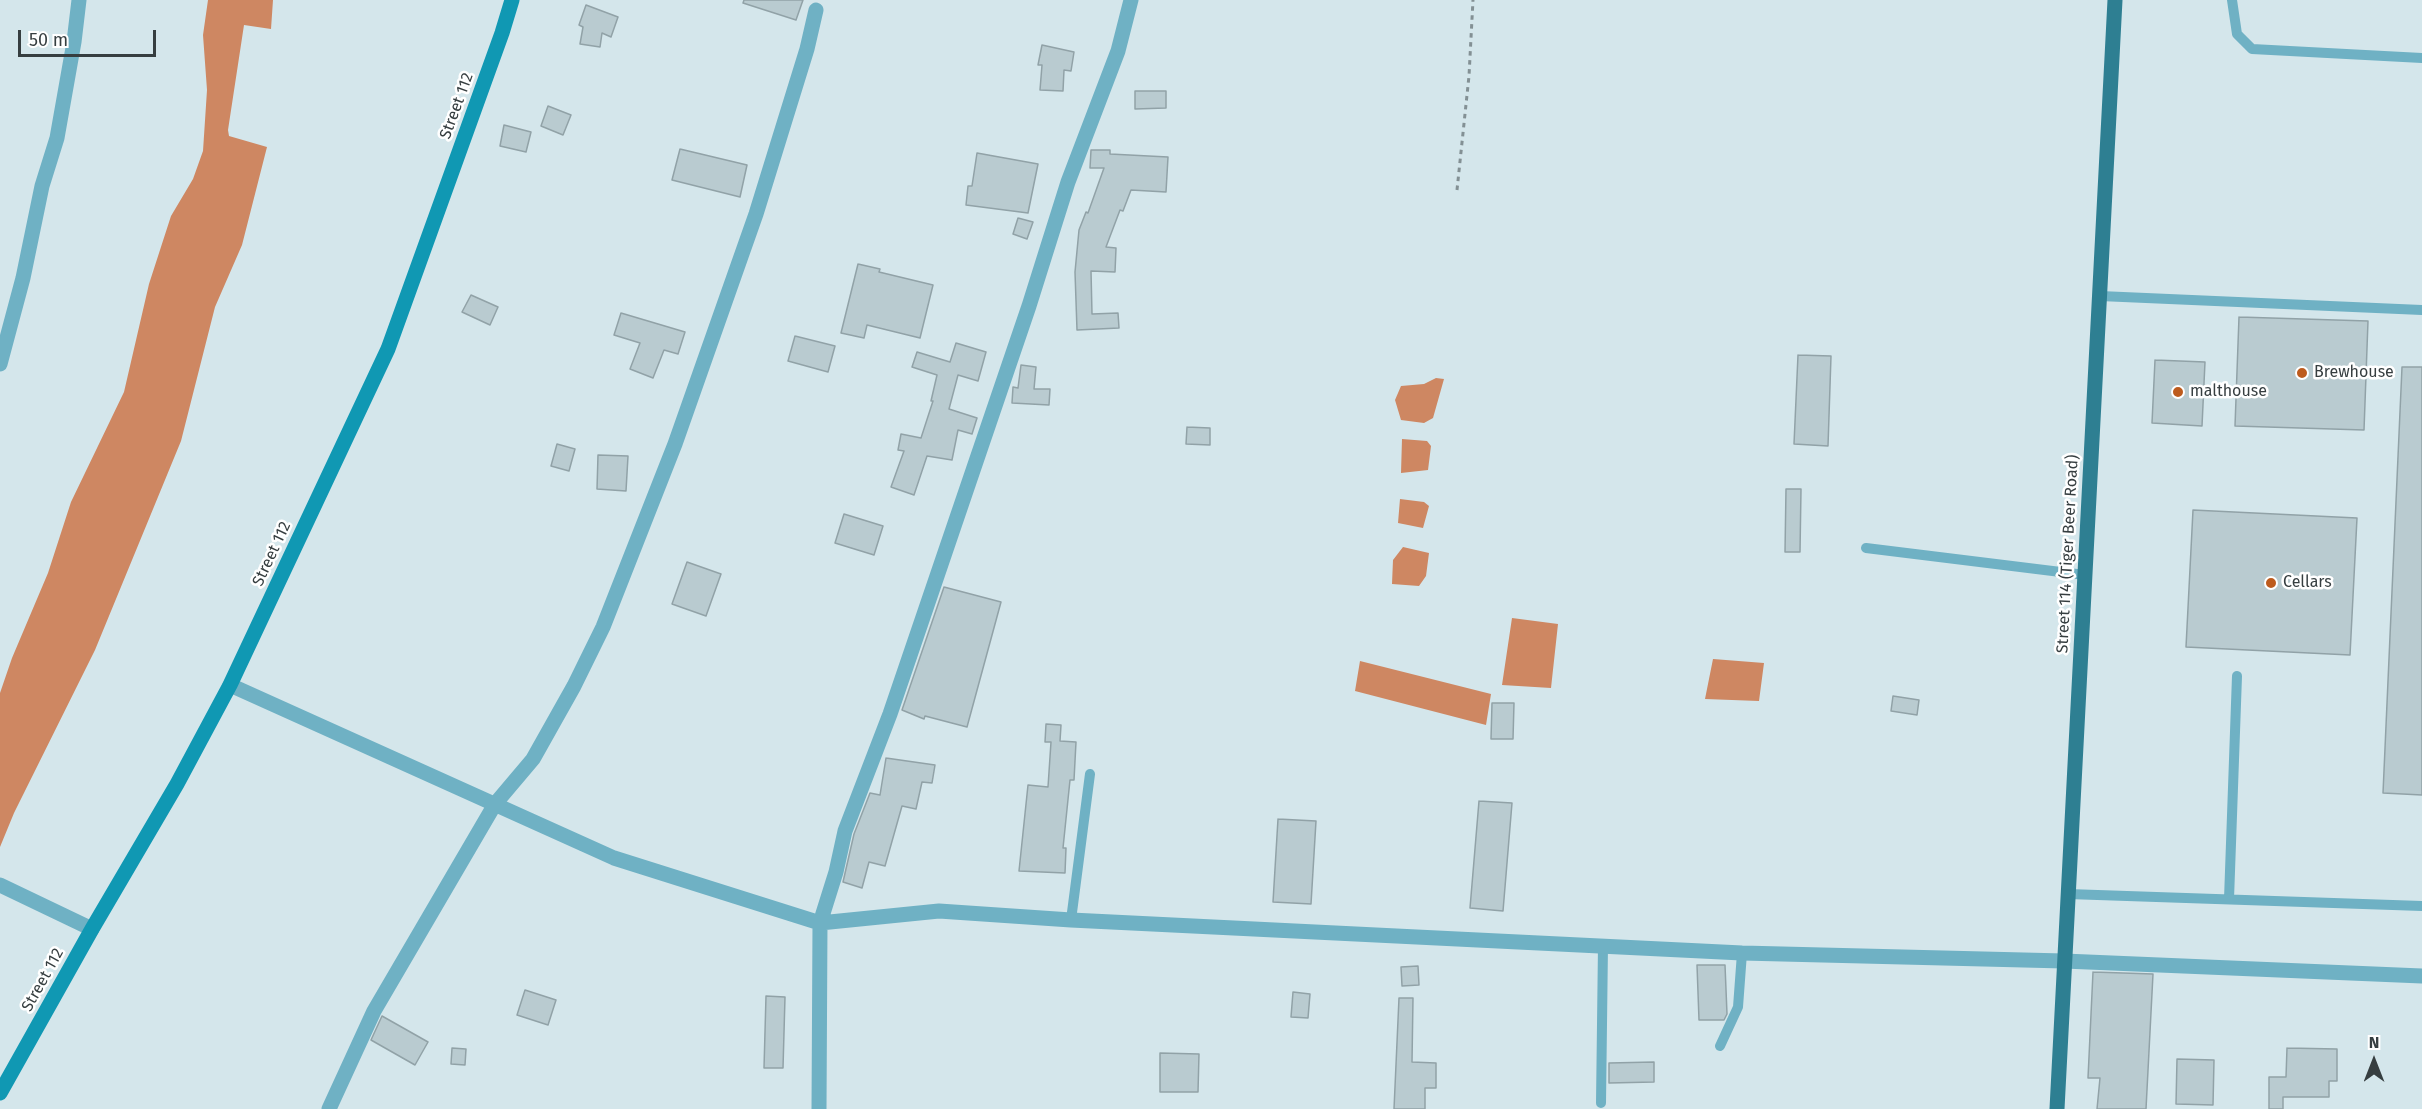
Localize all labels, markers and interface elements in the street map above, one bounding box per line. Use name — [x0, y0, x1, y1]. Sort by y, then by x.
scale bar — [21, 18, 159, 56]
text: 50 m — [29, 29, 68, 51]
street label: Street 112 — [436, 70, 478, 142]
place label: Brewhouse — [2314, 363, 2394, 383]
marker: Brewhouse — [2295, 366, 2309, 380]
place label: malthouse — [2190, 382, 2267, 402]
marker: malthouse — [2171, 385, 2185, 399]
street label: Street 114 (Tiger Beer Road) — [2053, 454, 2083, 654]
street label: Street 112 — [249, 519, 295, 589]
place label: Cellars — [2283, 573, 2332, 593]
marker: Cellars — [2264, 576, 2278, 590]
street label: Street 112 — [18, 945, 68, 1015]
north arrow — [2344, 1031, 2404, 1091]
text: N — [2369, 1033, 2379, 1052]

